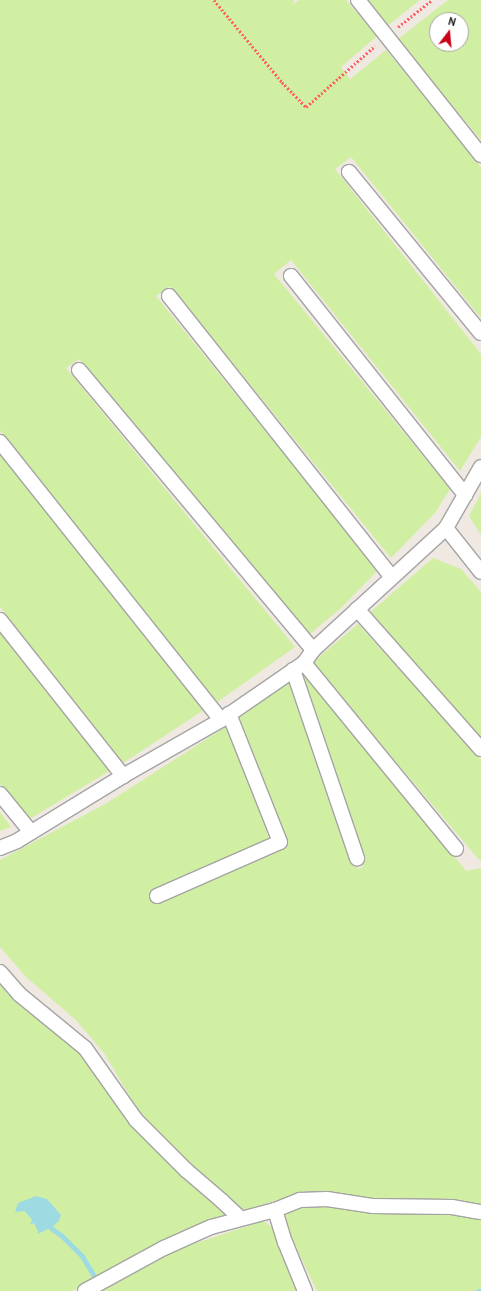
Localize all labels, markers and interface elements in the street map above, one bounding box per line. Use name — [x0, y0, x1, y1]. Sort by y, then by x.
north arrow — [429, 12, 469, 52]
text: N — [447, 14, 457, 29]

